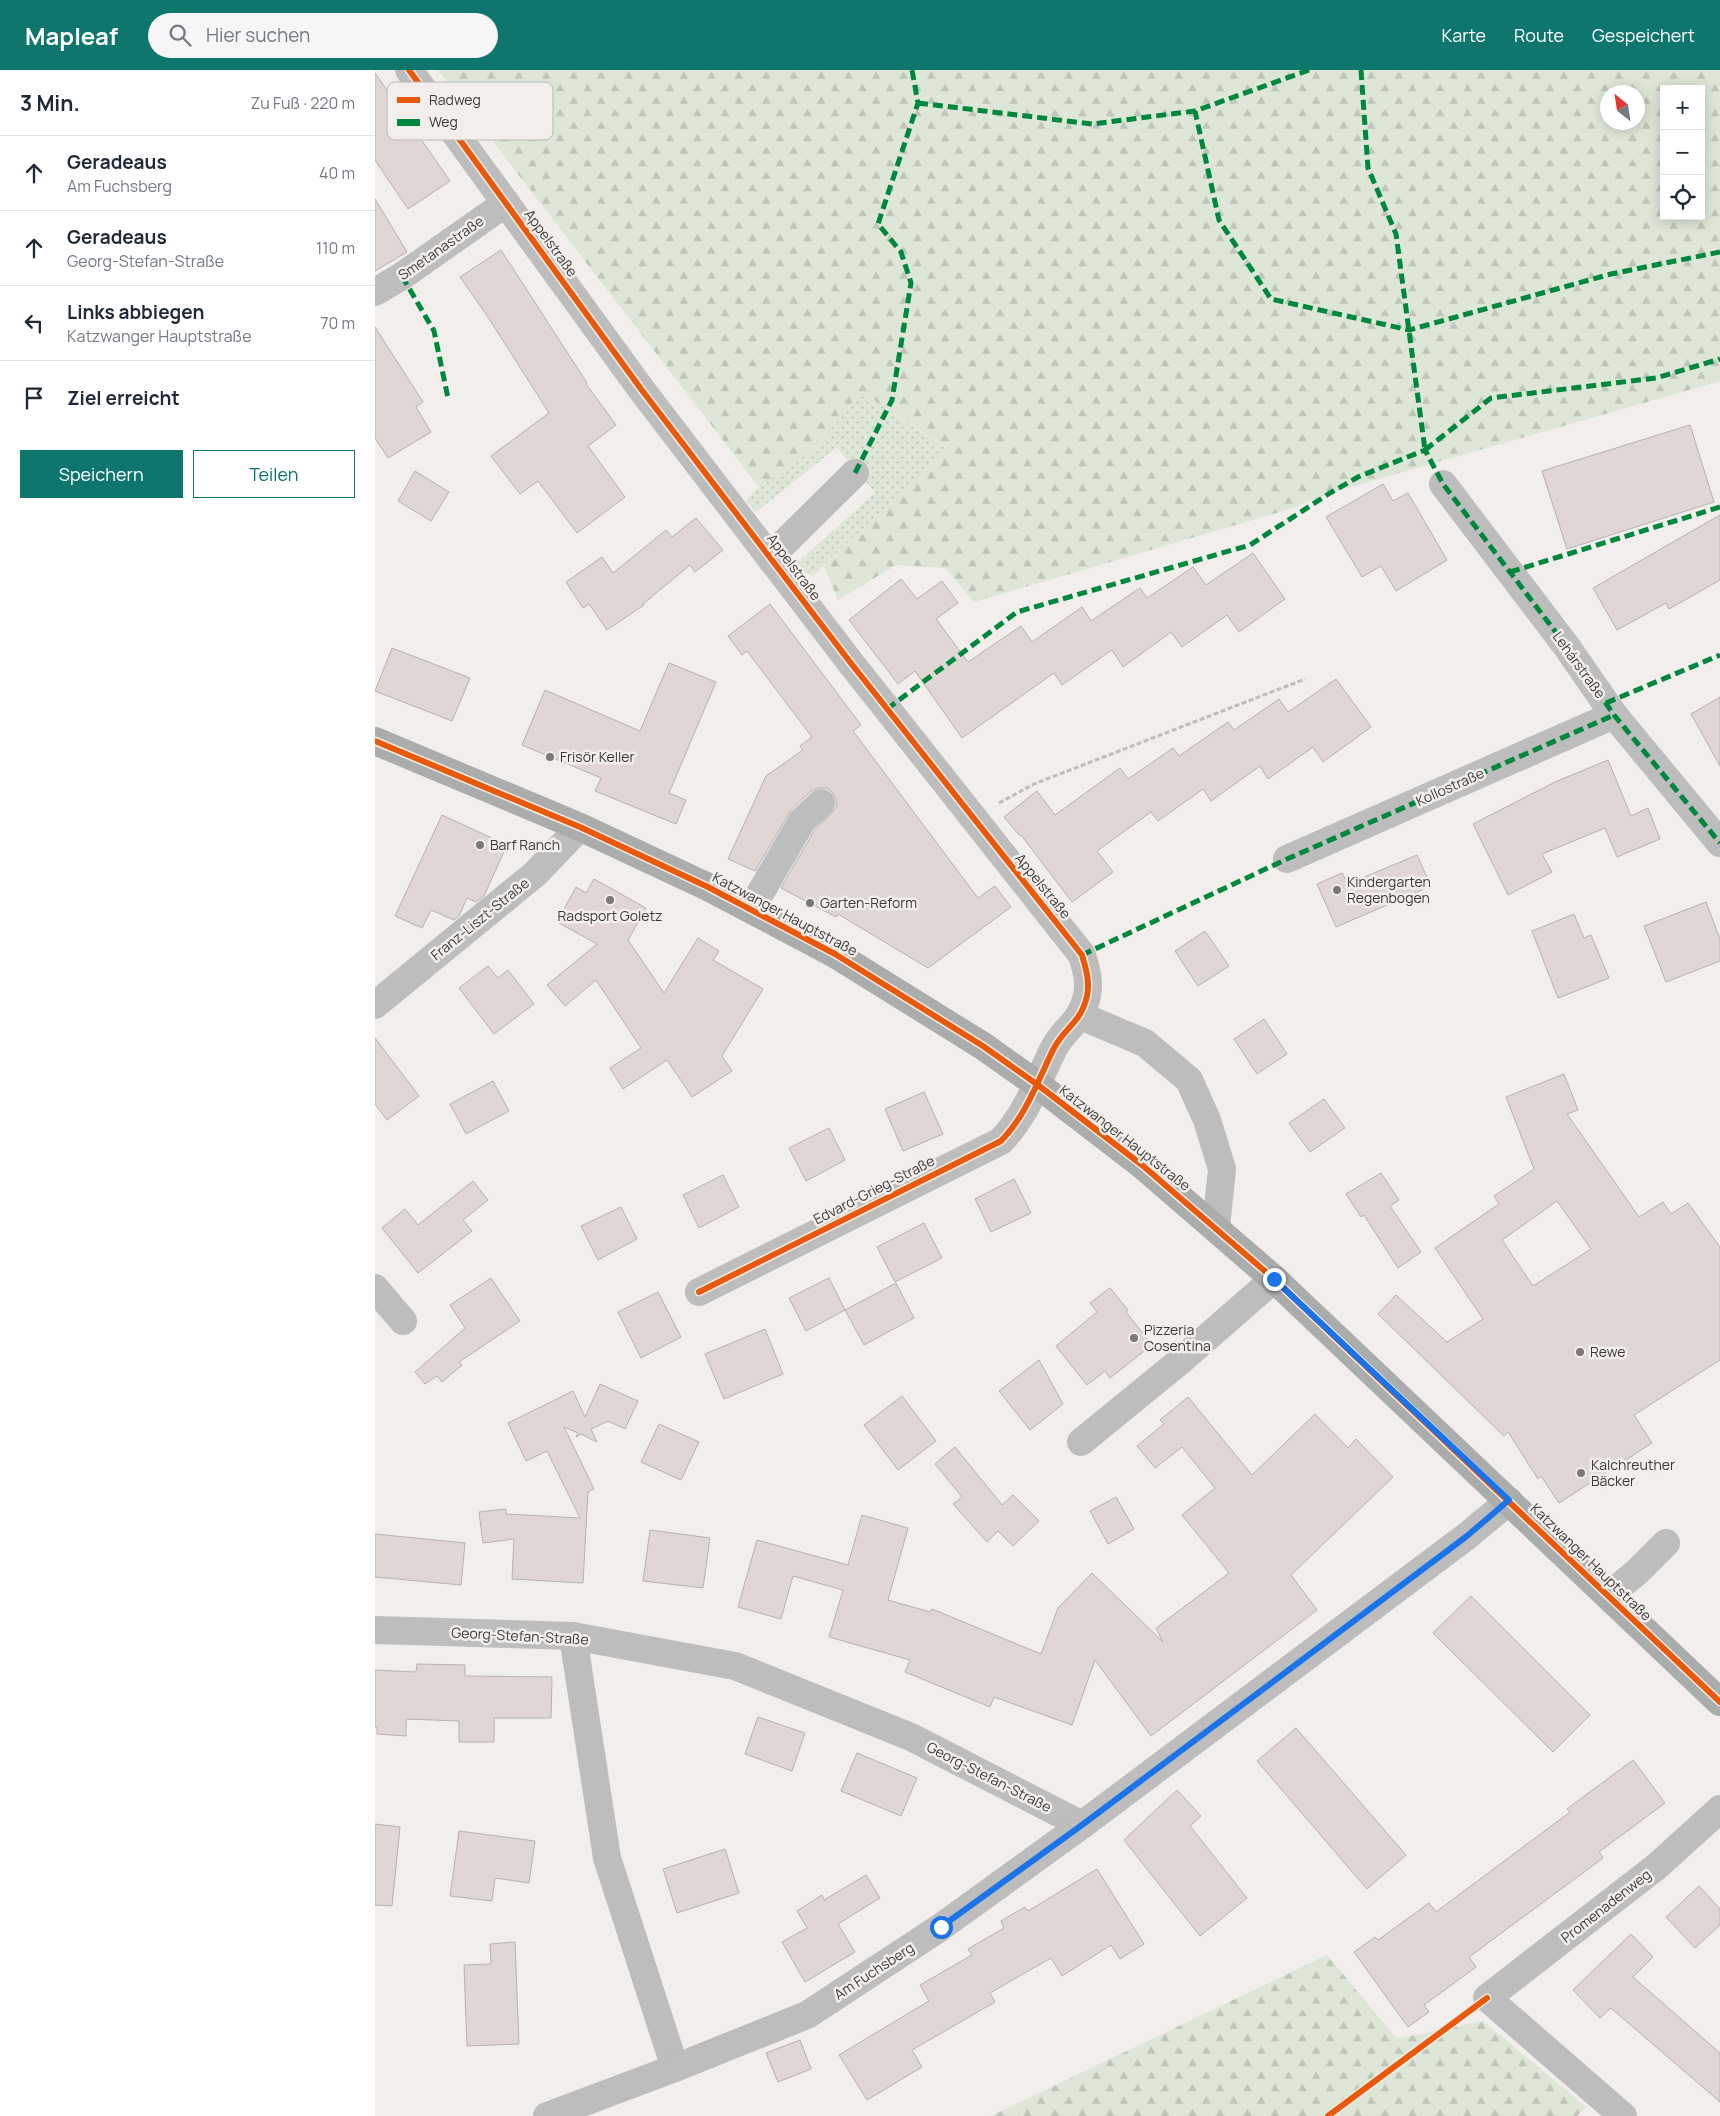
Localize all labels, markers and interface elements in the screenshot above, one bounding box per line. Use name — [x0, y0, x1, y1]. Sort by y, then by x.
search box — [148, 13, 498, 58]
text: Mapleaf — [25, 19, 118, 52]
icon: search — [166, 21, 194, 49]
text: Hier suchen — [206, 22, 310, 48]
text: Karte — [1441, 23, 1486, 47]
text: Route — [1514, 23, 1564, 47]
text: Gespeichert — [1592, 23, 1695, 47]
legend — [387, 82, 553, 140]
north arrow — [1600, 85, 1645, 130]
map controls — [1660, 85, 1705, 220]
button: + — [1660, 85, 1705, 130]
text: 3 Min. — [20, 89, 80, 117]
text: Radweg — [429, 90, 481, 109]
text: Zu Fuß · 220 m — [251, 92, 355, 114]
text: Weg — [429, 112, 458, 131]
button: − — [1660, 130, 1705, 175]
text: Geradeaus — [67, 149, 167, 175]
icon: ahead — [20, 159, 48, 187]
text: 40 m — [319, 162, 355, 184]
text: Am Fuchsberg — [67, 175, 172, 197]
button: locate — [1660, 175, 1705, 220]
street label: Appelstraße — [521, 205, 582, 280]
street label: Smetanastraße — [394, 211, 487, 284]
text: Geradeaus — [67, 224, 167, 250]
icon: ahead — [20, 234, 48, 262]
text: 110 m — [316, 237, 355, 259]
text: Georg-Stefan-Straße — [67, 250, 224, 272]
text: Links abbiegen — [67, 299, 204, 325]
icon: left — [20, 309, 48, 337]
text: 70 m — [320, 312, 355, 334]
text: Katzwanger Hauptstraße — [67, 325, 252, 347]
icon: arrive — [20, 384, 48, 412]
text: Ziel erreicht — [67, 385, 180, 411]
button: Speichern — [20, 450, 183, 498]
button: Teilen — [193, 450, 355, 498]
street label: Appelstraße — [763, 529, 826, 604]
street label: Lehárstraße — [1549, 627, 1610, 702]
place label: Frisör Keller — [560, 747, 635, 766]
marker: Frisör Keller — [544, 751, 556, 763]
street label: Kollostraße — [1413, 763, 1487, 810]
place label: Barf Ranch — [490, 835, 560, 854]
marker: Barf Ranch — [474, 839, 486, 851]
street label: Appelstraße — [1011, 849, 1076, 922]
street label: Katzwanger Hauptstraße — [709, 867, 861, 960]
place label: Kindergarten Regenbogen — [1347, 872, 1431, 907]
street label: Franz-Liszt-Straße — [427, 873, 533, 964]
marker: Kindergarten Regenbogen — [1331, 884, 1343, 896]
place label: Garten-Reform — [820, 893, 917, 912]
marker: Radsport Goletz — [604, 894, 616, 906]
marker: Garten-Reform — [804, 897, 816, 909]
place label: Radsport Goletz — [558, 906, 662, 925]
street label: Katzwanger Hauptstraße — [1056, 1080, 1195, 1195]
street label: Edvard-Grieg-Straße — [810, 1151, 938, 1228]
route end — [1263, 1268, 1286, 1291]
place label: Pizzeria Cosentina — [1144, 1320, 1211, 1355]
marker: Pizzeria Cosentina — [1128, 1332, 1140, 1344]
place label: Rewe — [1590, 1342, 1625, 1361]
marker: Rewe — [1574, 1346, 1586, 1358]
place label: Kalchreuther Bäcker — [1591, 1455, 1675, 1490]
marker: Kalchreuther Bäcker — [1575, 1467, 1587, 1479]
street label: Katzwanger Hauptstraße — [1527, 1499, 1656, 1625]
street label: Georg-Stefan-Straße — [451, 1622, 589, 1649]
street label: Georg-Stefan-Straße — [924, 1737, 1055, 1816]
street label: Promenadenweg — [1557, 1865, 1655, 1947]
route start — [930, 1916, 953, 1939]
street label: Am Fuchsberg — [830, 1938, 917, 2004]

